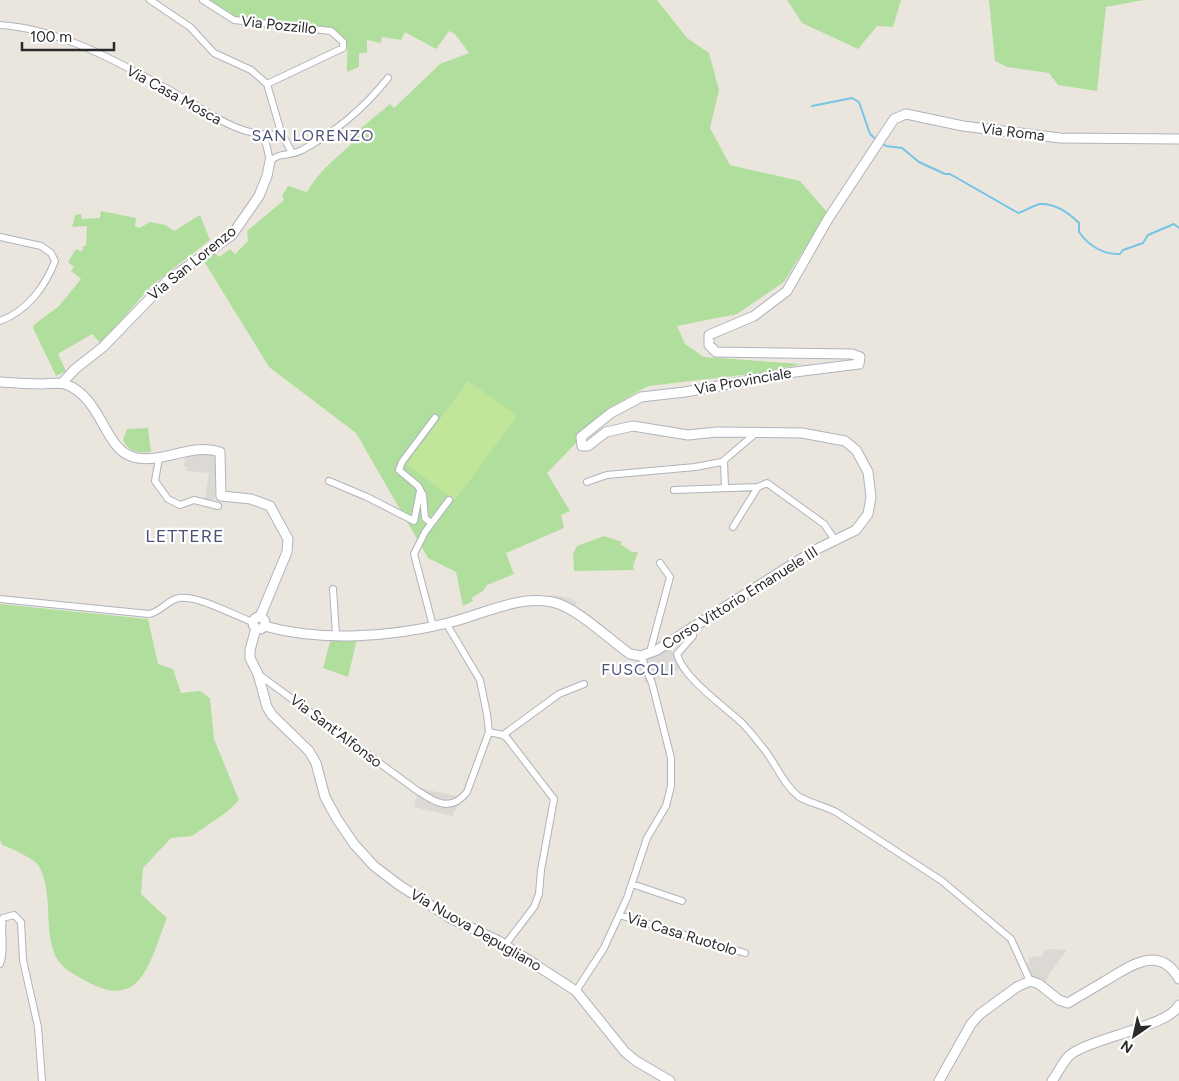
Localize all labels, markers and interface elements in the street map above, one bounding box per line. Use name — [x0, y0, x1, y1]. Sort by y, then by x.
street label: Via Pozzillo — [240, 12, 318, 38]
scale bar — [22, 20, 115, 52]
text: 100 m — [30, 28, 72, 46]
street label: Via Casa Mosca — [123, 61, 225, 129]
street label: Via Roma — [980, 119, 1046, 145]
district label: SAN LORENZO — [252, 126, 374, 145]
street label: Via San Lorenzo — [144, 222, 240, 304]
street label: Via Provinciale — [693, 364, 793, 398]
district label: LETTERE — [145, 525, 225, 547]
street label: Corso Vittorio Emanuele III — [659, 543, 821, 653]
district label: FUSCOLI — [601, 660, 675, 679]
street label: Via Sant'Alfonso — [286, 690, 386, 772]
street label: Via Nuova Depugliano — [407, 885, 545, 975]
street label: Via Casa Ruotolo — [624, 909, 740, 959]
north arrow — [1109, 1011, 1159, 1061]
text: N — [1118, 1036, 1136, 1056]

